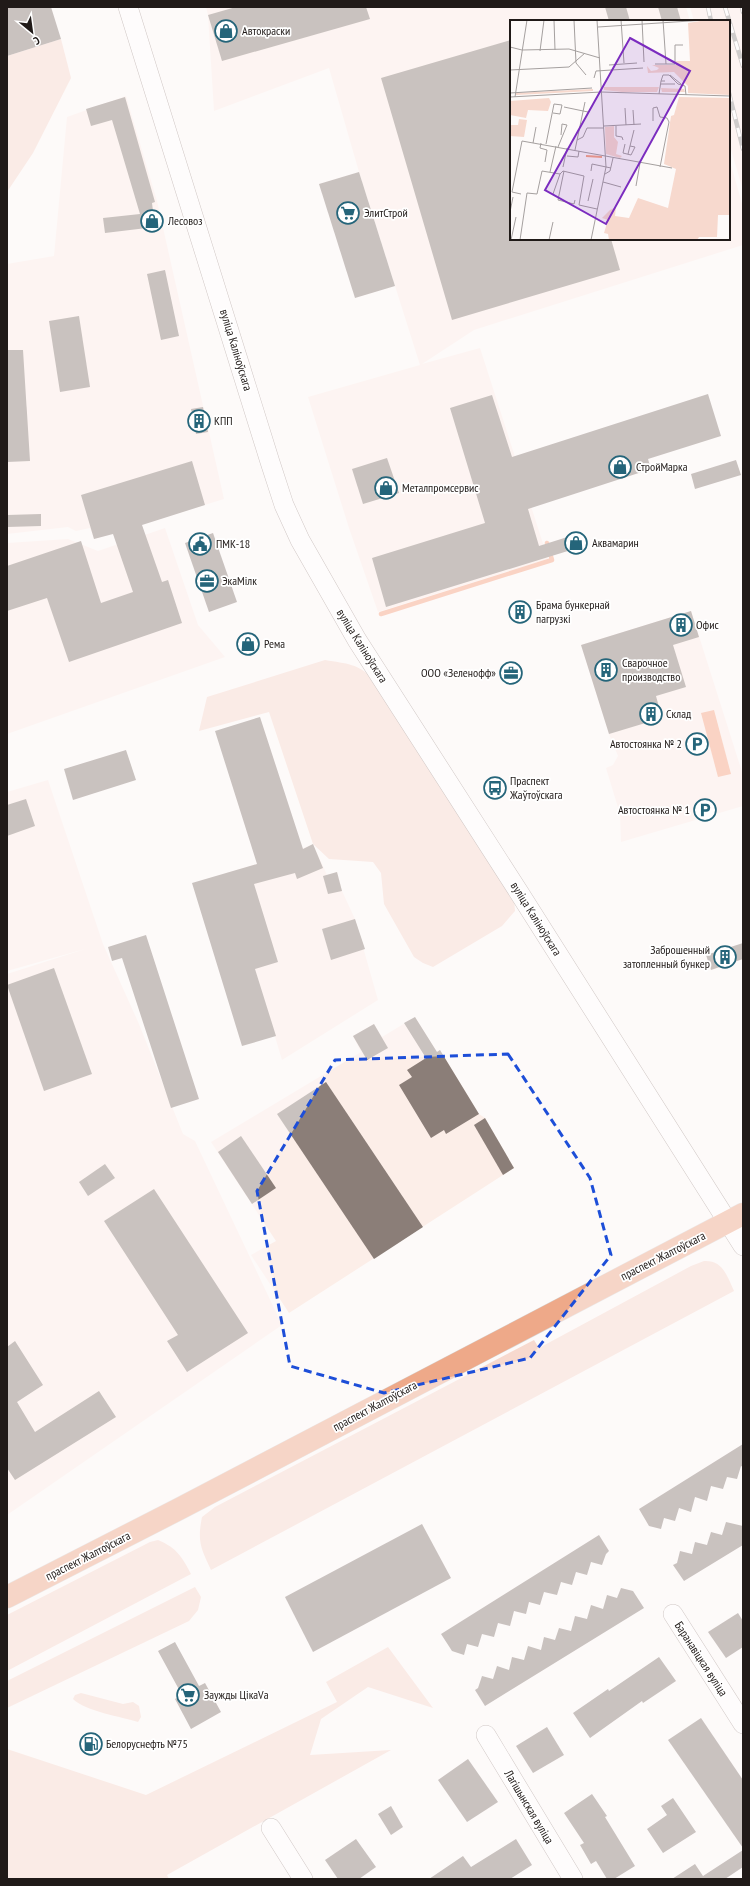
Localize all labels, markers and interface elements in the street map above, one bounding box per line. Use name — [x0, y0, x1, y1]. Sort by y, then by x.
north arrow — [12, 12, 52, 52]
shop icon: Автокраски — [213, 18, 239, 44]
inset map — [510, 20, 730, 240]
place label: Автокраски — [242, 23, 290, 38]
text: С — [31, 33, 42, 48]
supermarket icon: ЭлитСтрой — [335, 200, 361, 226]
place label: ЭлитСтрой — [364, 205, 408, 220]
shop icon: Лесовоз — [139, 208, 165, 234]
place label: Лесовоз — [167, 213, 202, 228]
street label: вуліца Каліноўскага — [217, 307, 256, 393]
building icon: КПП — [186, 408, 212, 434]
place label: КПП — [214, 413, 233, 428]
shop icon: СтройМарка — [607, 454, 633, 480]
place label: СтройМарка — [636, 459, 688, 474]
shop icon: Металпромсервис — [373, 475, 399, 501]
place label: Металпромсервис — [402, 480, 479, 495]
shop icon: Аквамарин — [563, 530, 589, 556]
public building icon: ПМК-18 — [187, 531, 213, 557]
place label: Аквамарин — [592, 535, 639, 550]
place label: ПМК-18 — [216, 536, 250, 551]
office icon: ЭкаМілк — [194, 568, 220, 594]
place label: ЭкаМілк — [222, 573, 257, 588]
place label: Брама бункернай пагрузкі — [536, 597, 610, 626]
building icon: Брама бункернай пагрузкі — [507, 599, 533, 625]
street label: вуліца Каліноўскага — [334, 606, 391, 686]
building icon: Офис — [668, 612, 694, 638]
place label: Офис — [696, 617, 719, 632]
shop icon: Рема — [235, 631, 261, 657]
place label: Рема — [264, 636, 285, 651]
place label: Сварочное производство — [622, 655, 680, 684]
building icon: Сварочное производство — [593, 657, 619, 683]
office icon: ООО «Зеленофф» — [498, 660, 524, 686]
place label: ООО «Зеленофф» — [421, 665, 496, 680]
building icon: Склад — [638, 701, 664, 727]
place label: Склад — [666, 706, 692, 721]
parking icon: Автостоянка № 2 — [684, 731, 710, 757]
place label: Автостоянка № 2 — [610, 736, 682, 751]
place label: Праспект Жаўтоўскага — [509, 773, 563, 802]
bus stop icon: Праспект Жаўтоўскага — [482, 775, 508, 801]
parking icon: Автостоянка № 1 — [692, 797, 718, 823]
place label: Автостоянка № 1 — [618, 802, 690, 817]
street label: вуліца Каліноўскага — [508, 879, 565, 959]
place label: Заброшенный затопленный бункер — [623, 942, 710, 971]
building icon: Заброшенный затопленный бункер — [712, 944, 738, 970]
street label: праспект Жалтоўскага — [618, 1228, 708, 1283]
street label: праспект Жалтоўскага — [330, 1377, 420, 1434]
street label: праспект Жалтоўскага — [43, 1528, 133, 1583]
street label: Баранавіцкая вуліца — [672, 1618, 731, 1699]
supermarket icon: Заужды ЦікаVа — [175, 1682, 201, 1708]
place label: Заужды ЦікаVа — [204, 1687, 269, 1702]
fuel station icon: Белоруснефть №75 — [78, 1731, 104, 1757]
place label: Белоруснефть №75 — [106, 1736, 188, 1751]
street label: Лагішынская вуліца — [501, 1766, 557, 1847]

